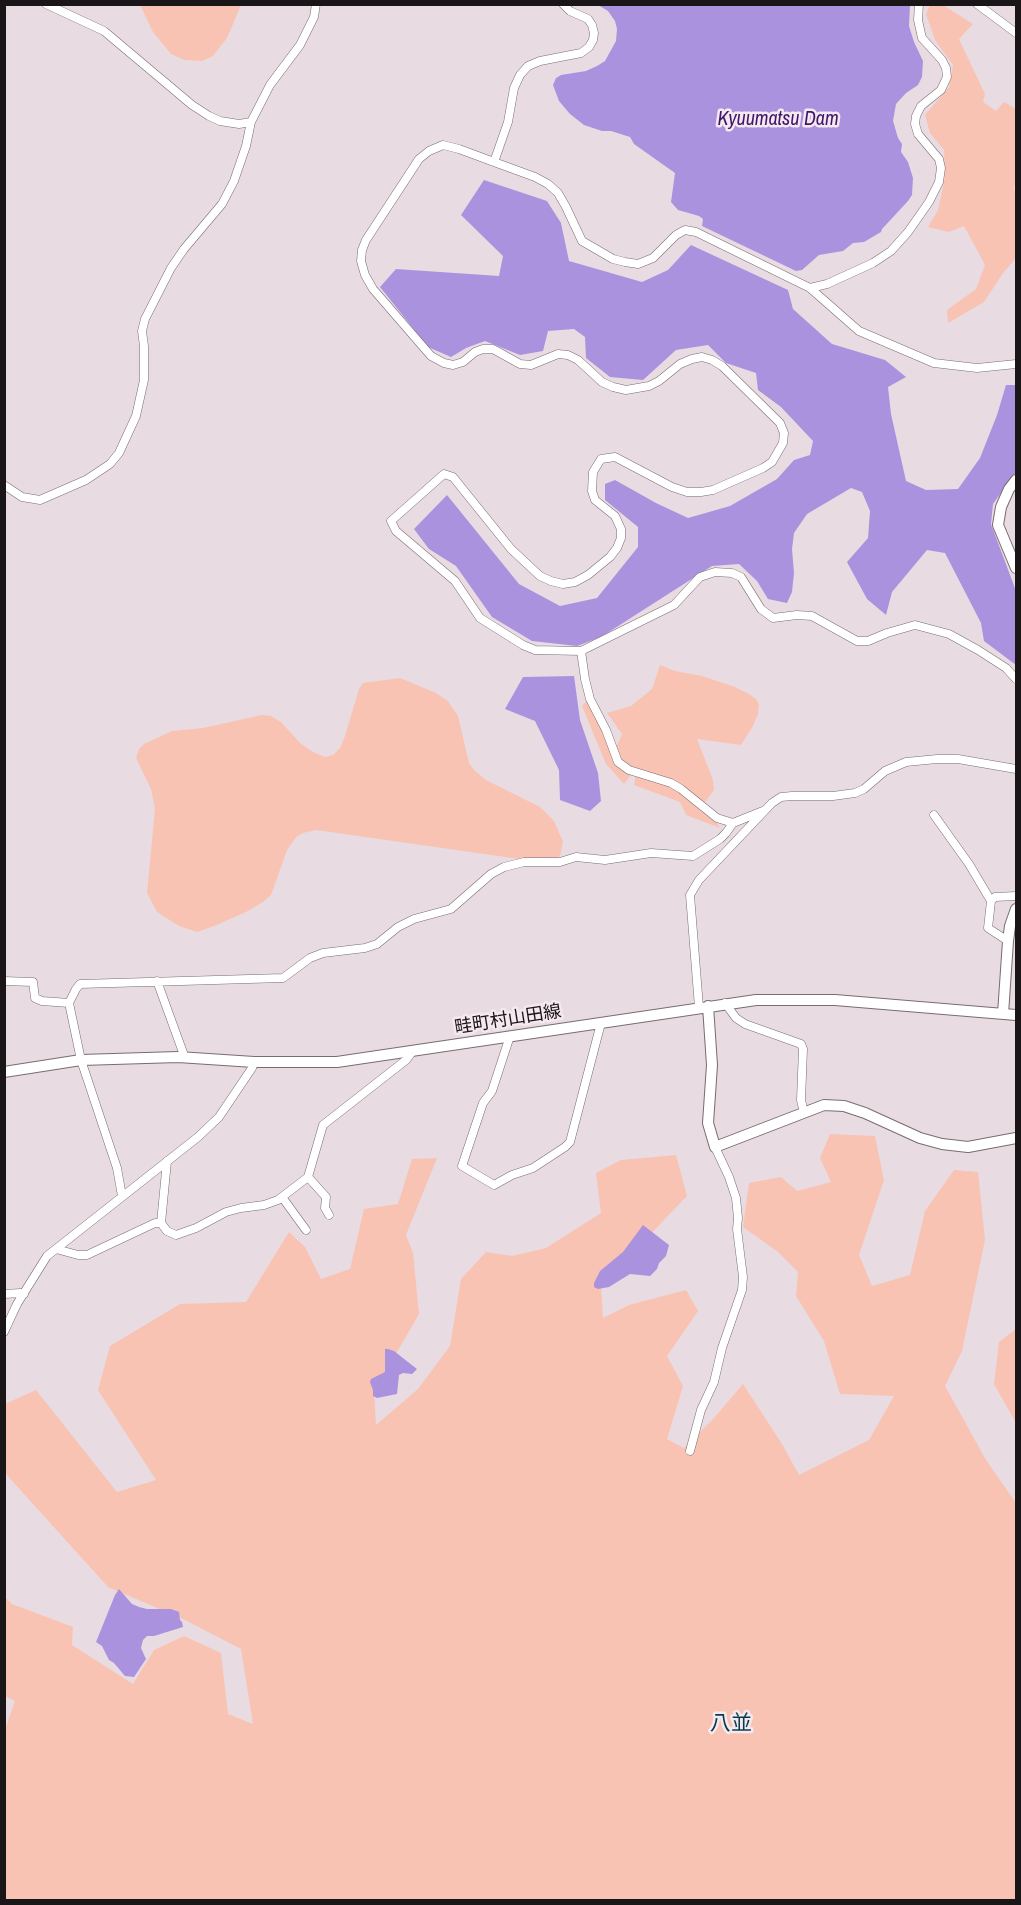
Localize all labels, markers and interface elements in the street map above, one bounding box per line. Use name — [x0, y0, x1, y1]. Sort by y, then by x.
water label: Kyuumatsu Dam — [717, 108, 839, 132]
street label: 畦町村山田線 — [453, 1001, 563, 1039]
district label: 八並 — [710, 1711, 752, 1737]

